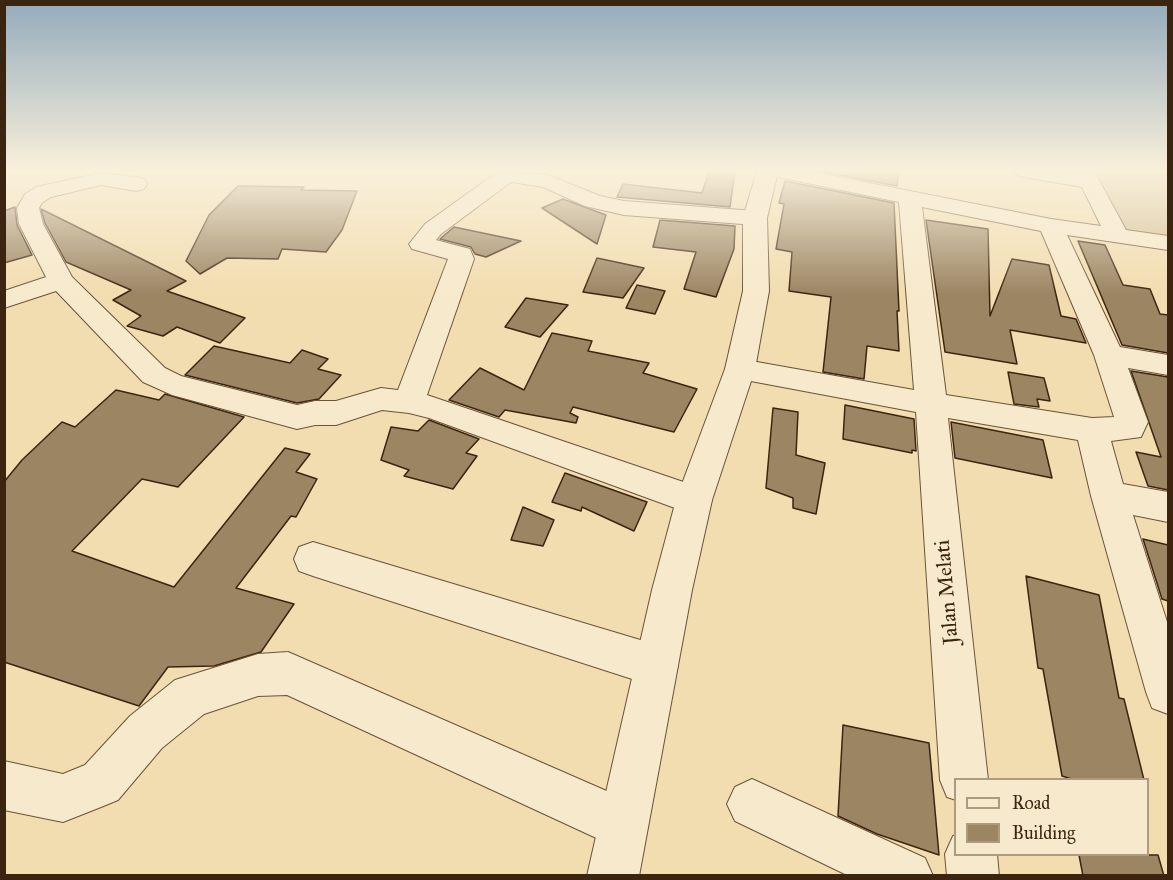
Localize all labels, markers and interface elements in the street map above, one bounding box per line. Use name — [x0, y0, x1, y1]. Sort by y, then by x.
street label: Jalan Melati — [931, 538, 965, 646]
legend — [954, 778, 1149, 856]
text: Road — [1012, 792, 1050, 814]
text: Building — [1012, 822, 1075, 844]

